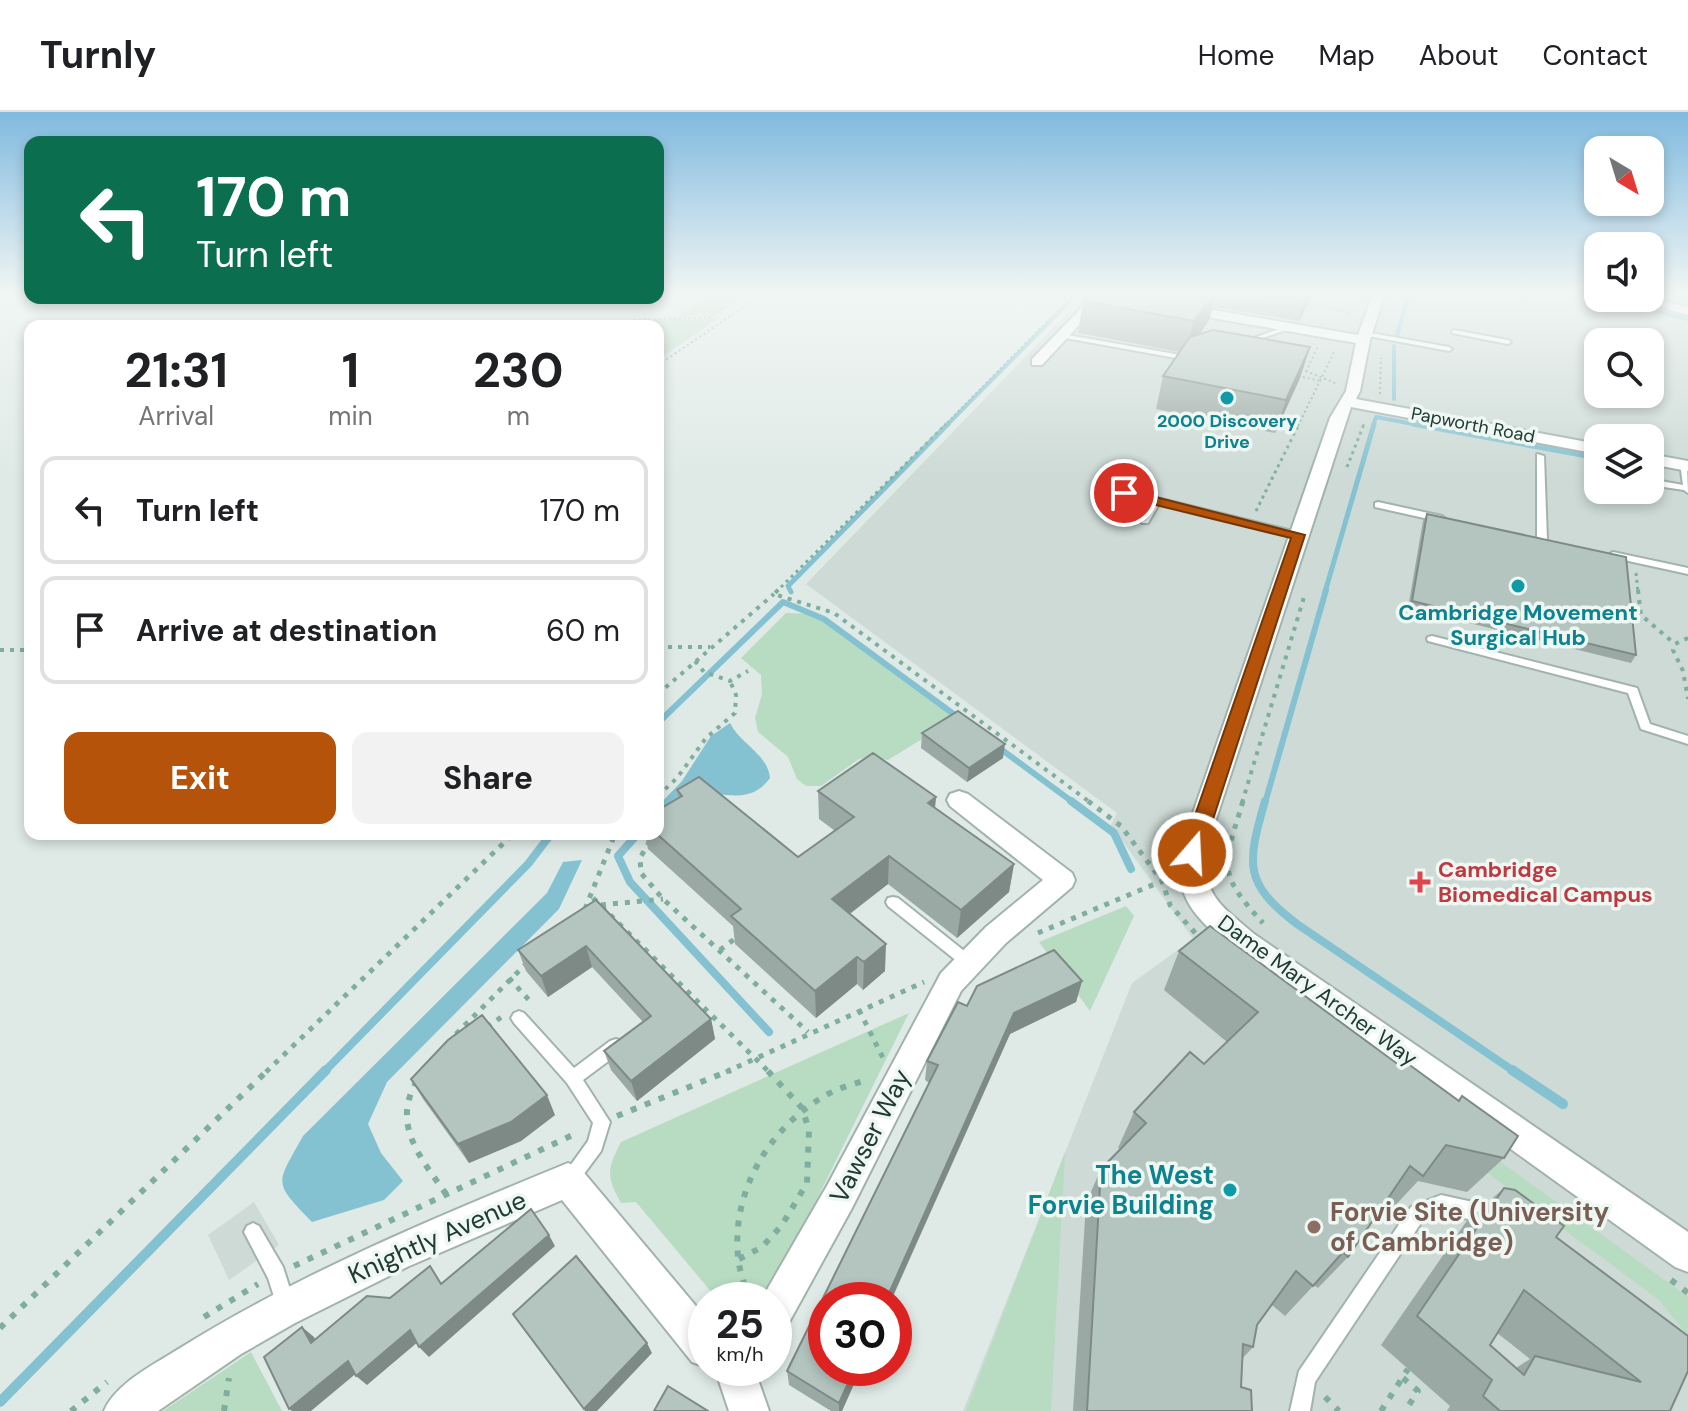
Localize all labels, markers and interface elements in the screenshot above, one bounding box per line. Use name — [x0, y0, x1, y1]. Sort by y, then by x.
text: Turnly — [40, 30, 156, 80]
text: Home — [1198, 37, 1274, 74]
text: Map — [1318, 37, 1375, 74]
text: About — [1419, 37, 1498, 74]
text: Contact — [1542, 37, 1648, 74]
north arrow — [1584, 136, 1664, 216]
map controls — [1584, 136, 1664, 504]
text: 170 m — [196, 160, 351, 233]
icon: left — [64, 168, 168, 272]
text: Turn left — [196, 231, 333, 278]
button: sound — [1584, 232, 1664, 312]
button: search — [1584, 328, 1664, 408]
text: 21:31 — [124, 339, 228, 402]
text: 1 — [342, 339, 359, 402]
text: 230 — [473, 339, 564, 402]
marker: 2000 Discovery Drive — [1218, 389, 1236, 407]
text: Arrival — [138, 399, 214, 433]
text: min — [328, 399, 373, 433]
text: m — [507, 399, 530, 433]
street label: Papworth Road — [1409, 401, 1537, 449]
place label: 2000 Discovery Drive — [1157, 409, 1297, 454]
button: layers — [1584, 424, 1664, 504]
pin — [1090, 459, 1158, 527]
icon: arrive — [1102, 471, 1146, 515]
icon: left — [68, 488, 112, 532]
text: Turn left — [136, 491, 259, 530]
text: 170 m — [540, 491, 620, 530]
marker: Cambridge Movement Surgical Hub — [1509, 577, 1527, 595]
place label: Cambridge Movement Surgical Hub — [1398, 598, 1638, 652]
icon: arrive — [68, 608, 112, 652]
text: Arrive at destination — [136, 611, 437, 650]
text: 60 m — [546, 611, 620, 650]
button: Exit — [64, 732, 336, 824]
button: Share — [352, 732, 624, 824]
position arrow — [1150, 811, 1234, 895]
place label: Cambridge Biomedical Campus — [1438, 855, 1653, 909]
marker: Cambridge Biomedical Campus — [1409, 871, 1431, 893]
street label: Dame Mary Archer Way — [1212, 908, 1423, 1073]
street label: Vawser Way — [822, 1063, 918, 1209]
place label: The West Forvie Building — [1028, 1158, 1214, 1222]
marker: The West Forvie Building — [1221, 1181, 1239, 1199]
street label: Knightly Avenue — [343, 1183, 531, 1291]
place label: Forvie Site (University of Cambridge) — [1330, 1195, 1609, 1259]
marker: Forvie Site (University of Cambridge) — [1305, 1218, 1323, 1236]
speed limit sign: 30 — [808, 1282, 912, 1386]
text: 25 — [716, 1298, 764, 1350]
text: km/h — [716, 1341, 764, 1367]

